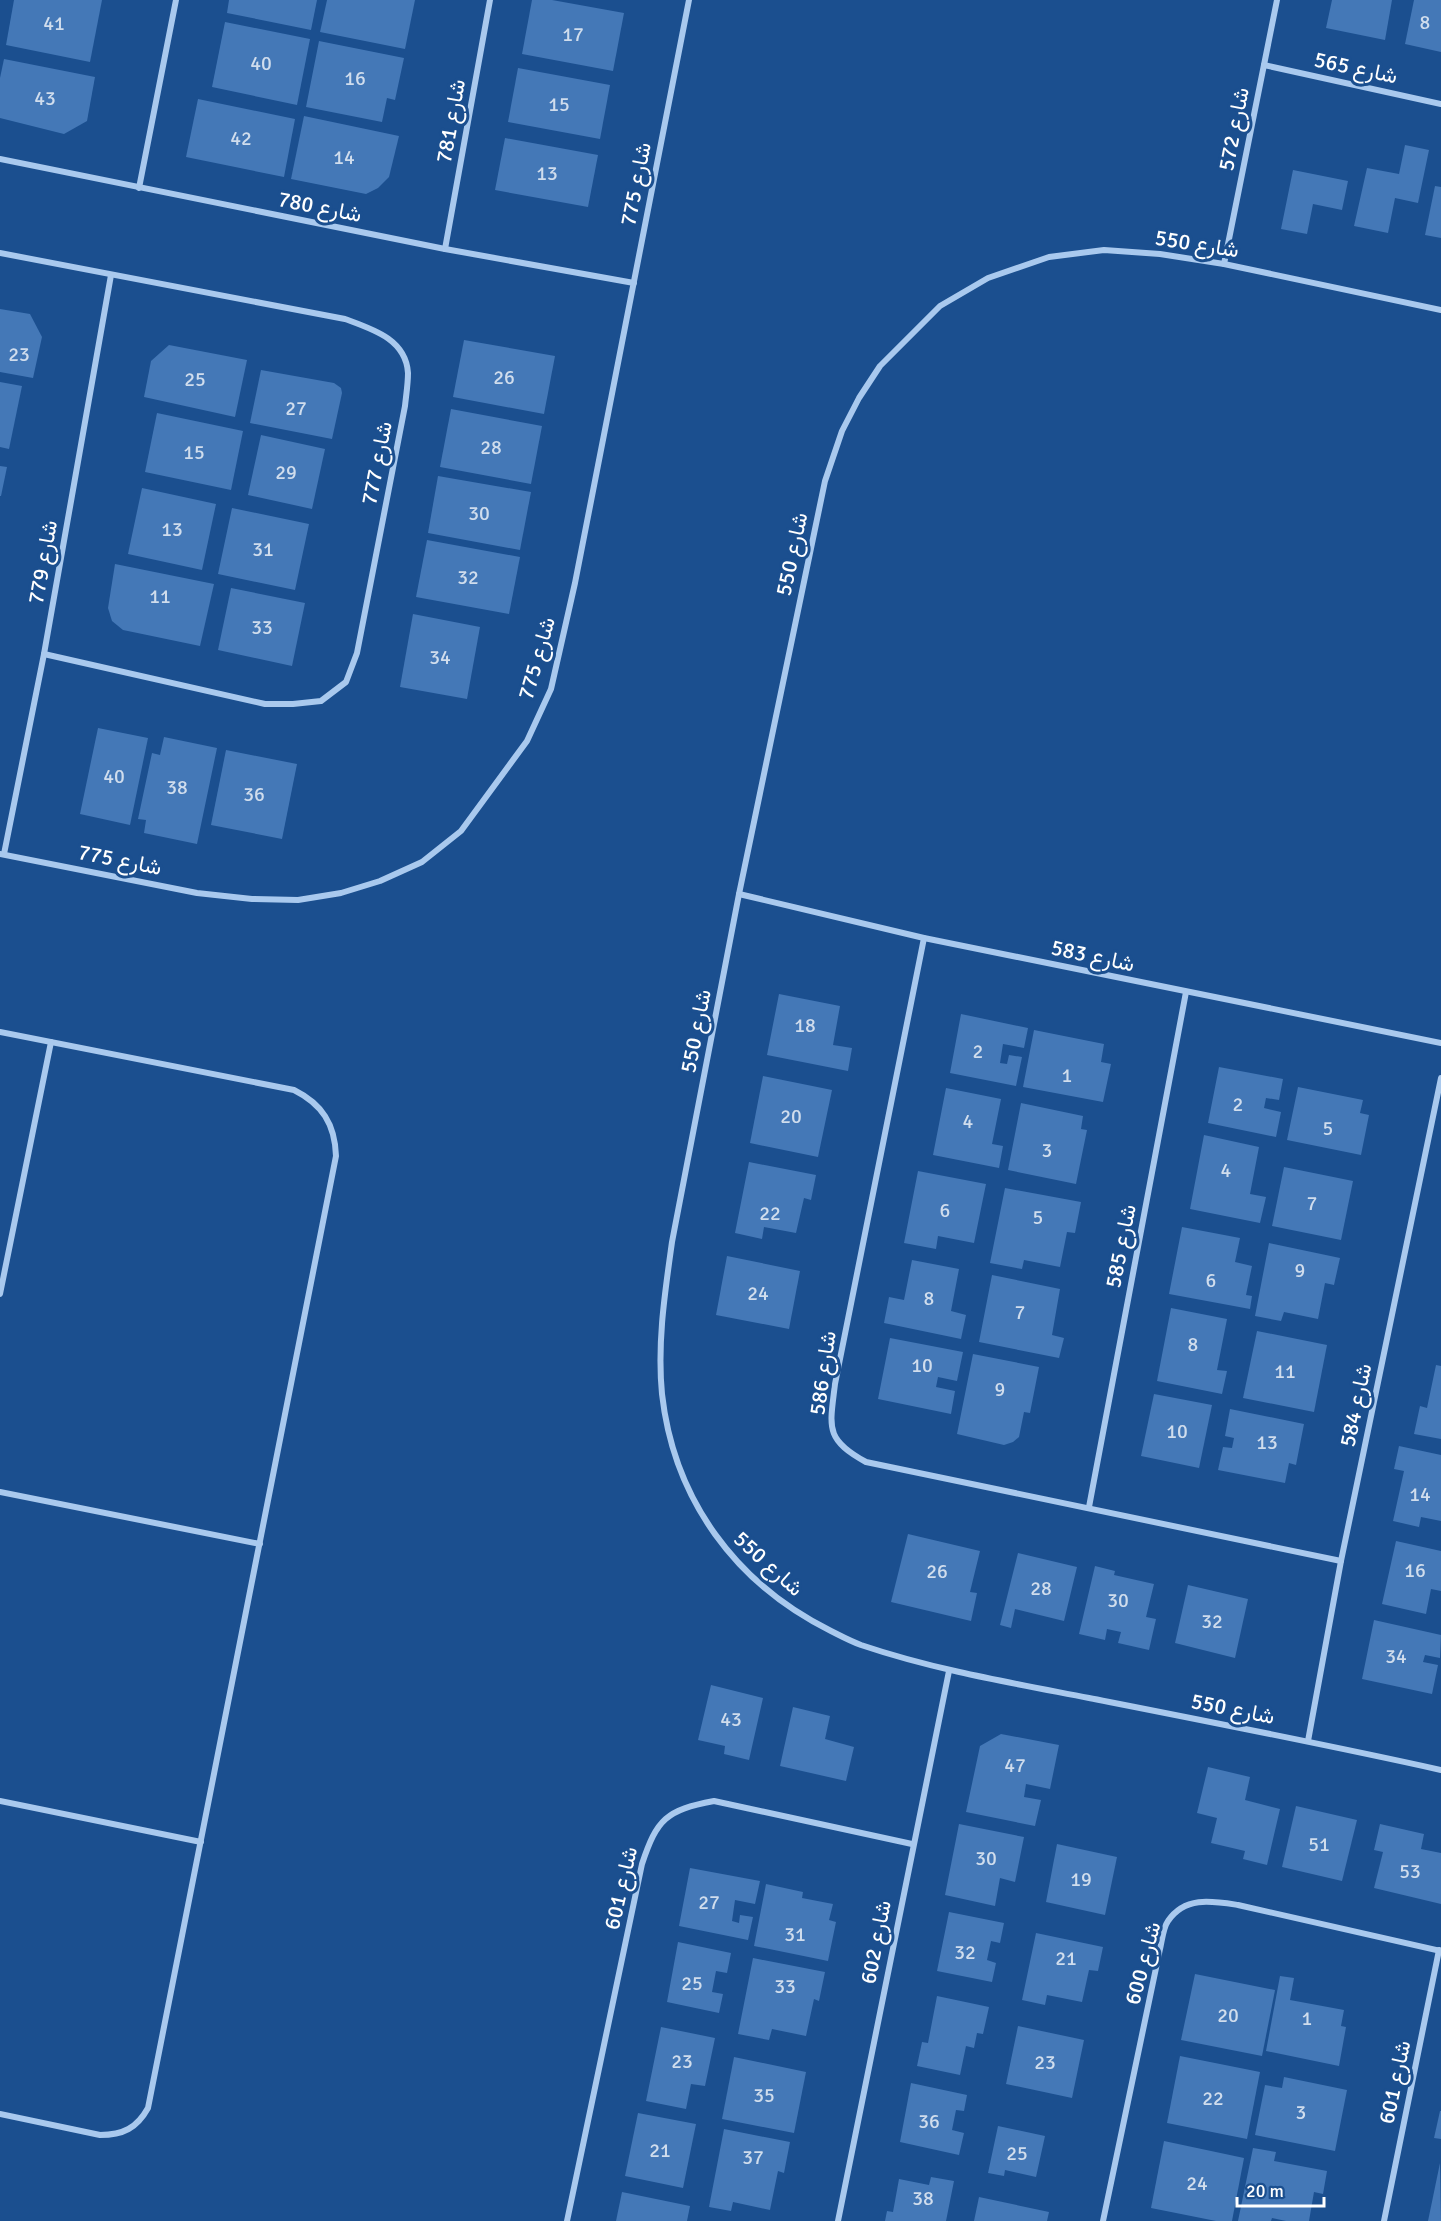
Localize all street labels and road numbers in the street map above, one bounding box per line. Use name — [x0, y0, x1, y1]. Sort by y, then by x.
street label: شارع 565 — [1311, 45, 1400, 90]
street label: شارع 781 — [430, 77, 472, 165]
street label: شارع 572 — [1212, 85, 1256, 173]
street label: شارع 775 — [614, 140, 658, 228]
street label: شارع 780 — [276, 185, 364, 229]
street label: شارع 550 — [1153, 224, 1241, 264]
street label: شارع 777 — [355, 419, 399, 507]
street label: شارع 550 — [769, 510, 814, 599]
street label: شارع 779 — [22, 518, 64, 606]
street label: شارع 775 — [512, 614, 562, 703]
street label: شارع 775 — [76, 838, 164, 882]
street label: شارع 583 — [1048, 933, 1137, 978]
street label: شارع 550 — [674, 987, 718, 1075]
street label: شارع 585 — [1099, 1202, 1143, 1290]
street label: شارع 586 — [803, 1329, 843, 1417]
street label: شارع 584 — [1333, 1361, 1378, 1450]
street label: شارع 550 — [727, 1525, 809, 1602]
street label: شارع 550 — [1189, 1687, 1277, 1731]
street label: شارع 601 — [598, 1844, 644, 1933]
street label: شارع 602 — [854, 1898, 898, 1986]
street label: شارع 600 — [1118, 1919, 1167, 2008]
street label: شارع 601 — [1372, 2038, 1417, 2127]

